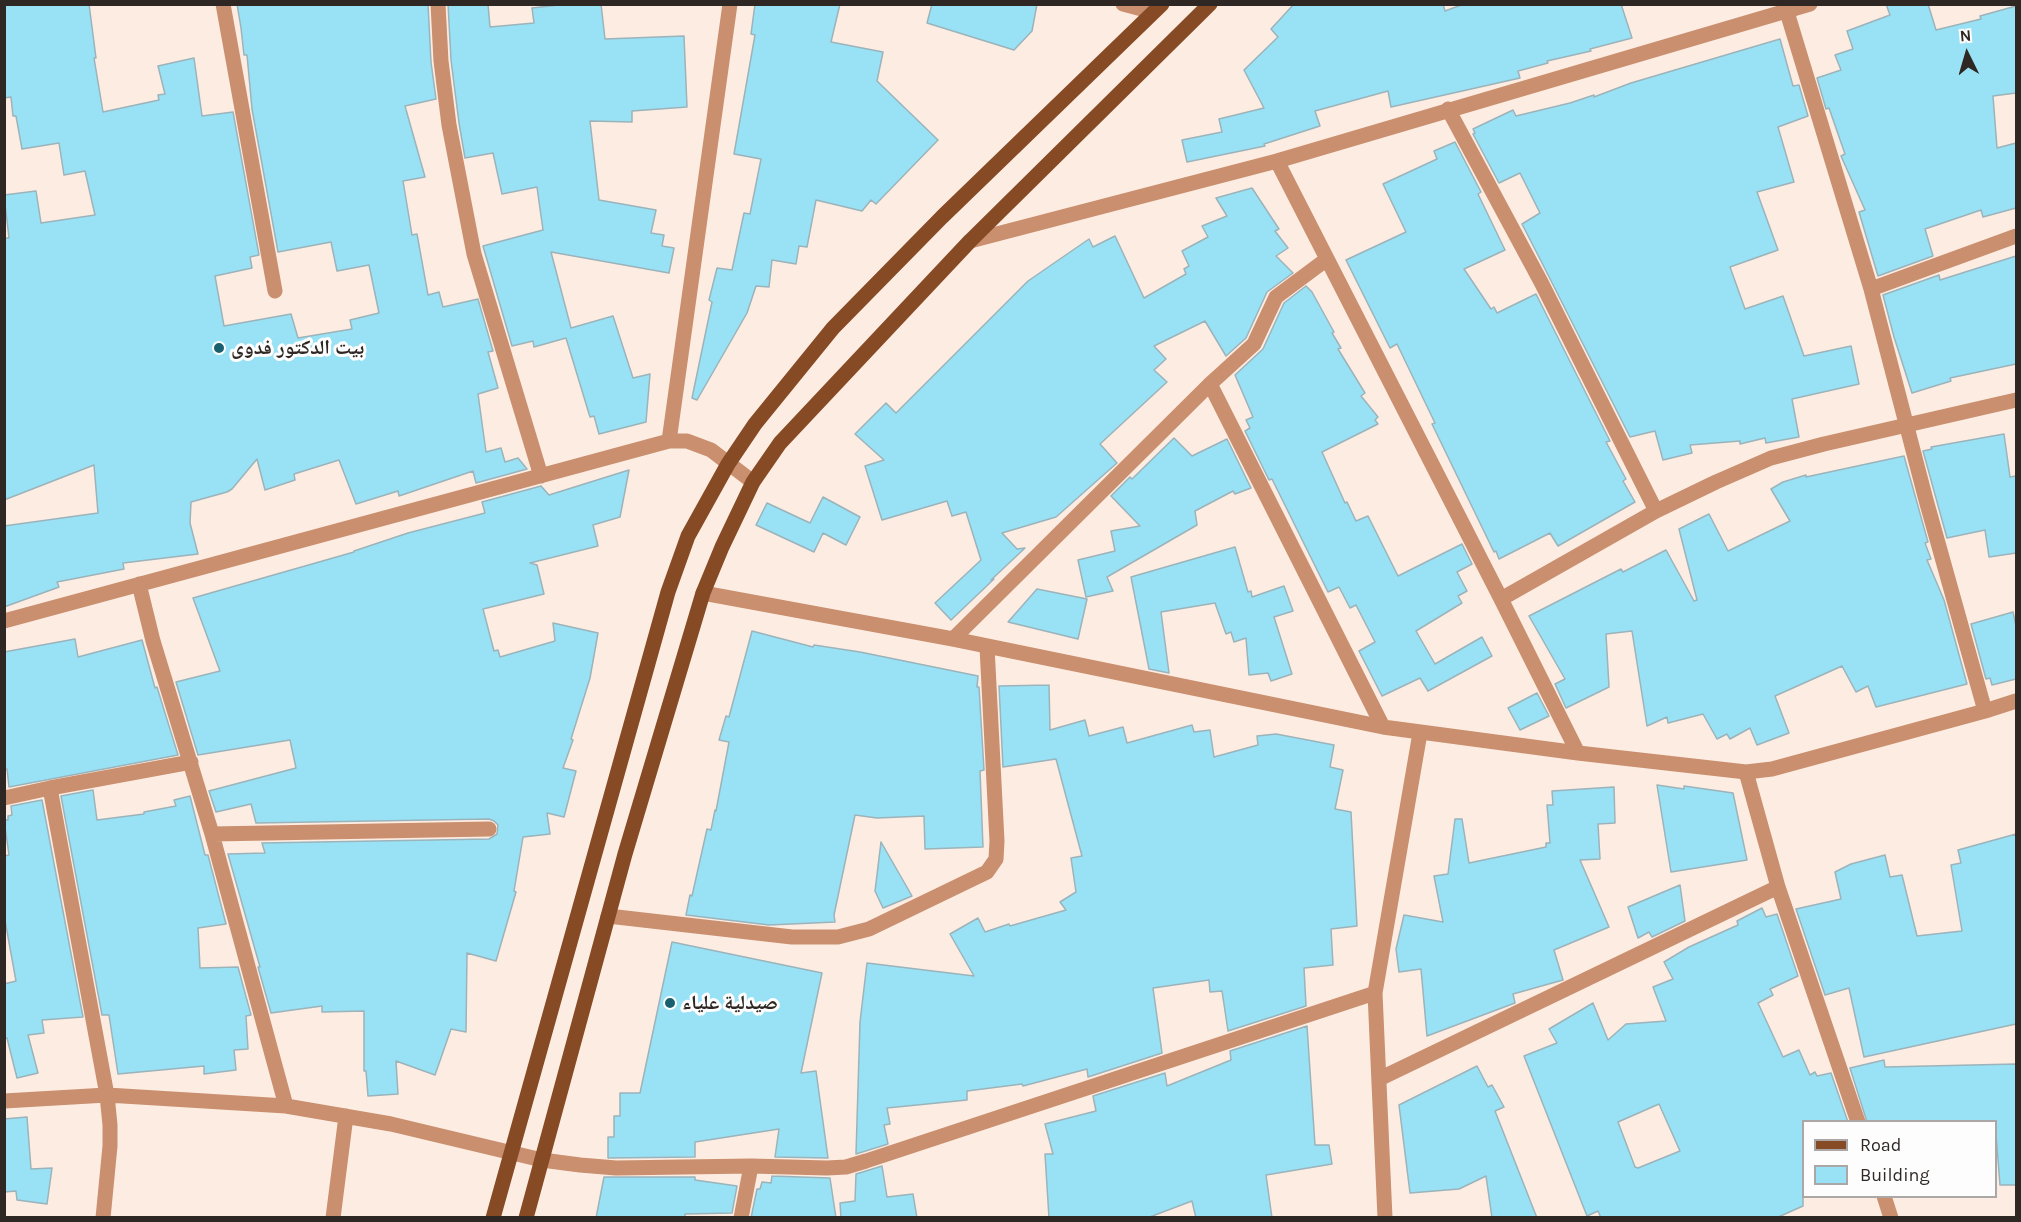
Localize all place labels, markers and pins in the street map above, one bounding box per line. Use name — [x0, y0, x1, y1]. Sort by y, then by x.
place label: بيت الدكتور فدوى — [231, 336, 364, 360]
marker: بيت الدكتور فدوى — [212, 341, 226, 355]
place label: صيدلية علياء — [682, 991, 778, 1015]
marker: صيدلية علياء — [663, 996, 677, 1010]

